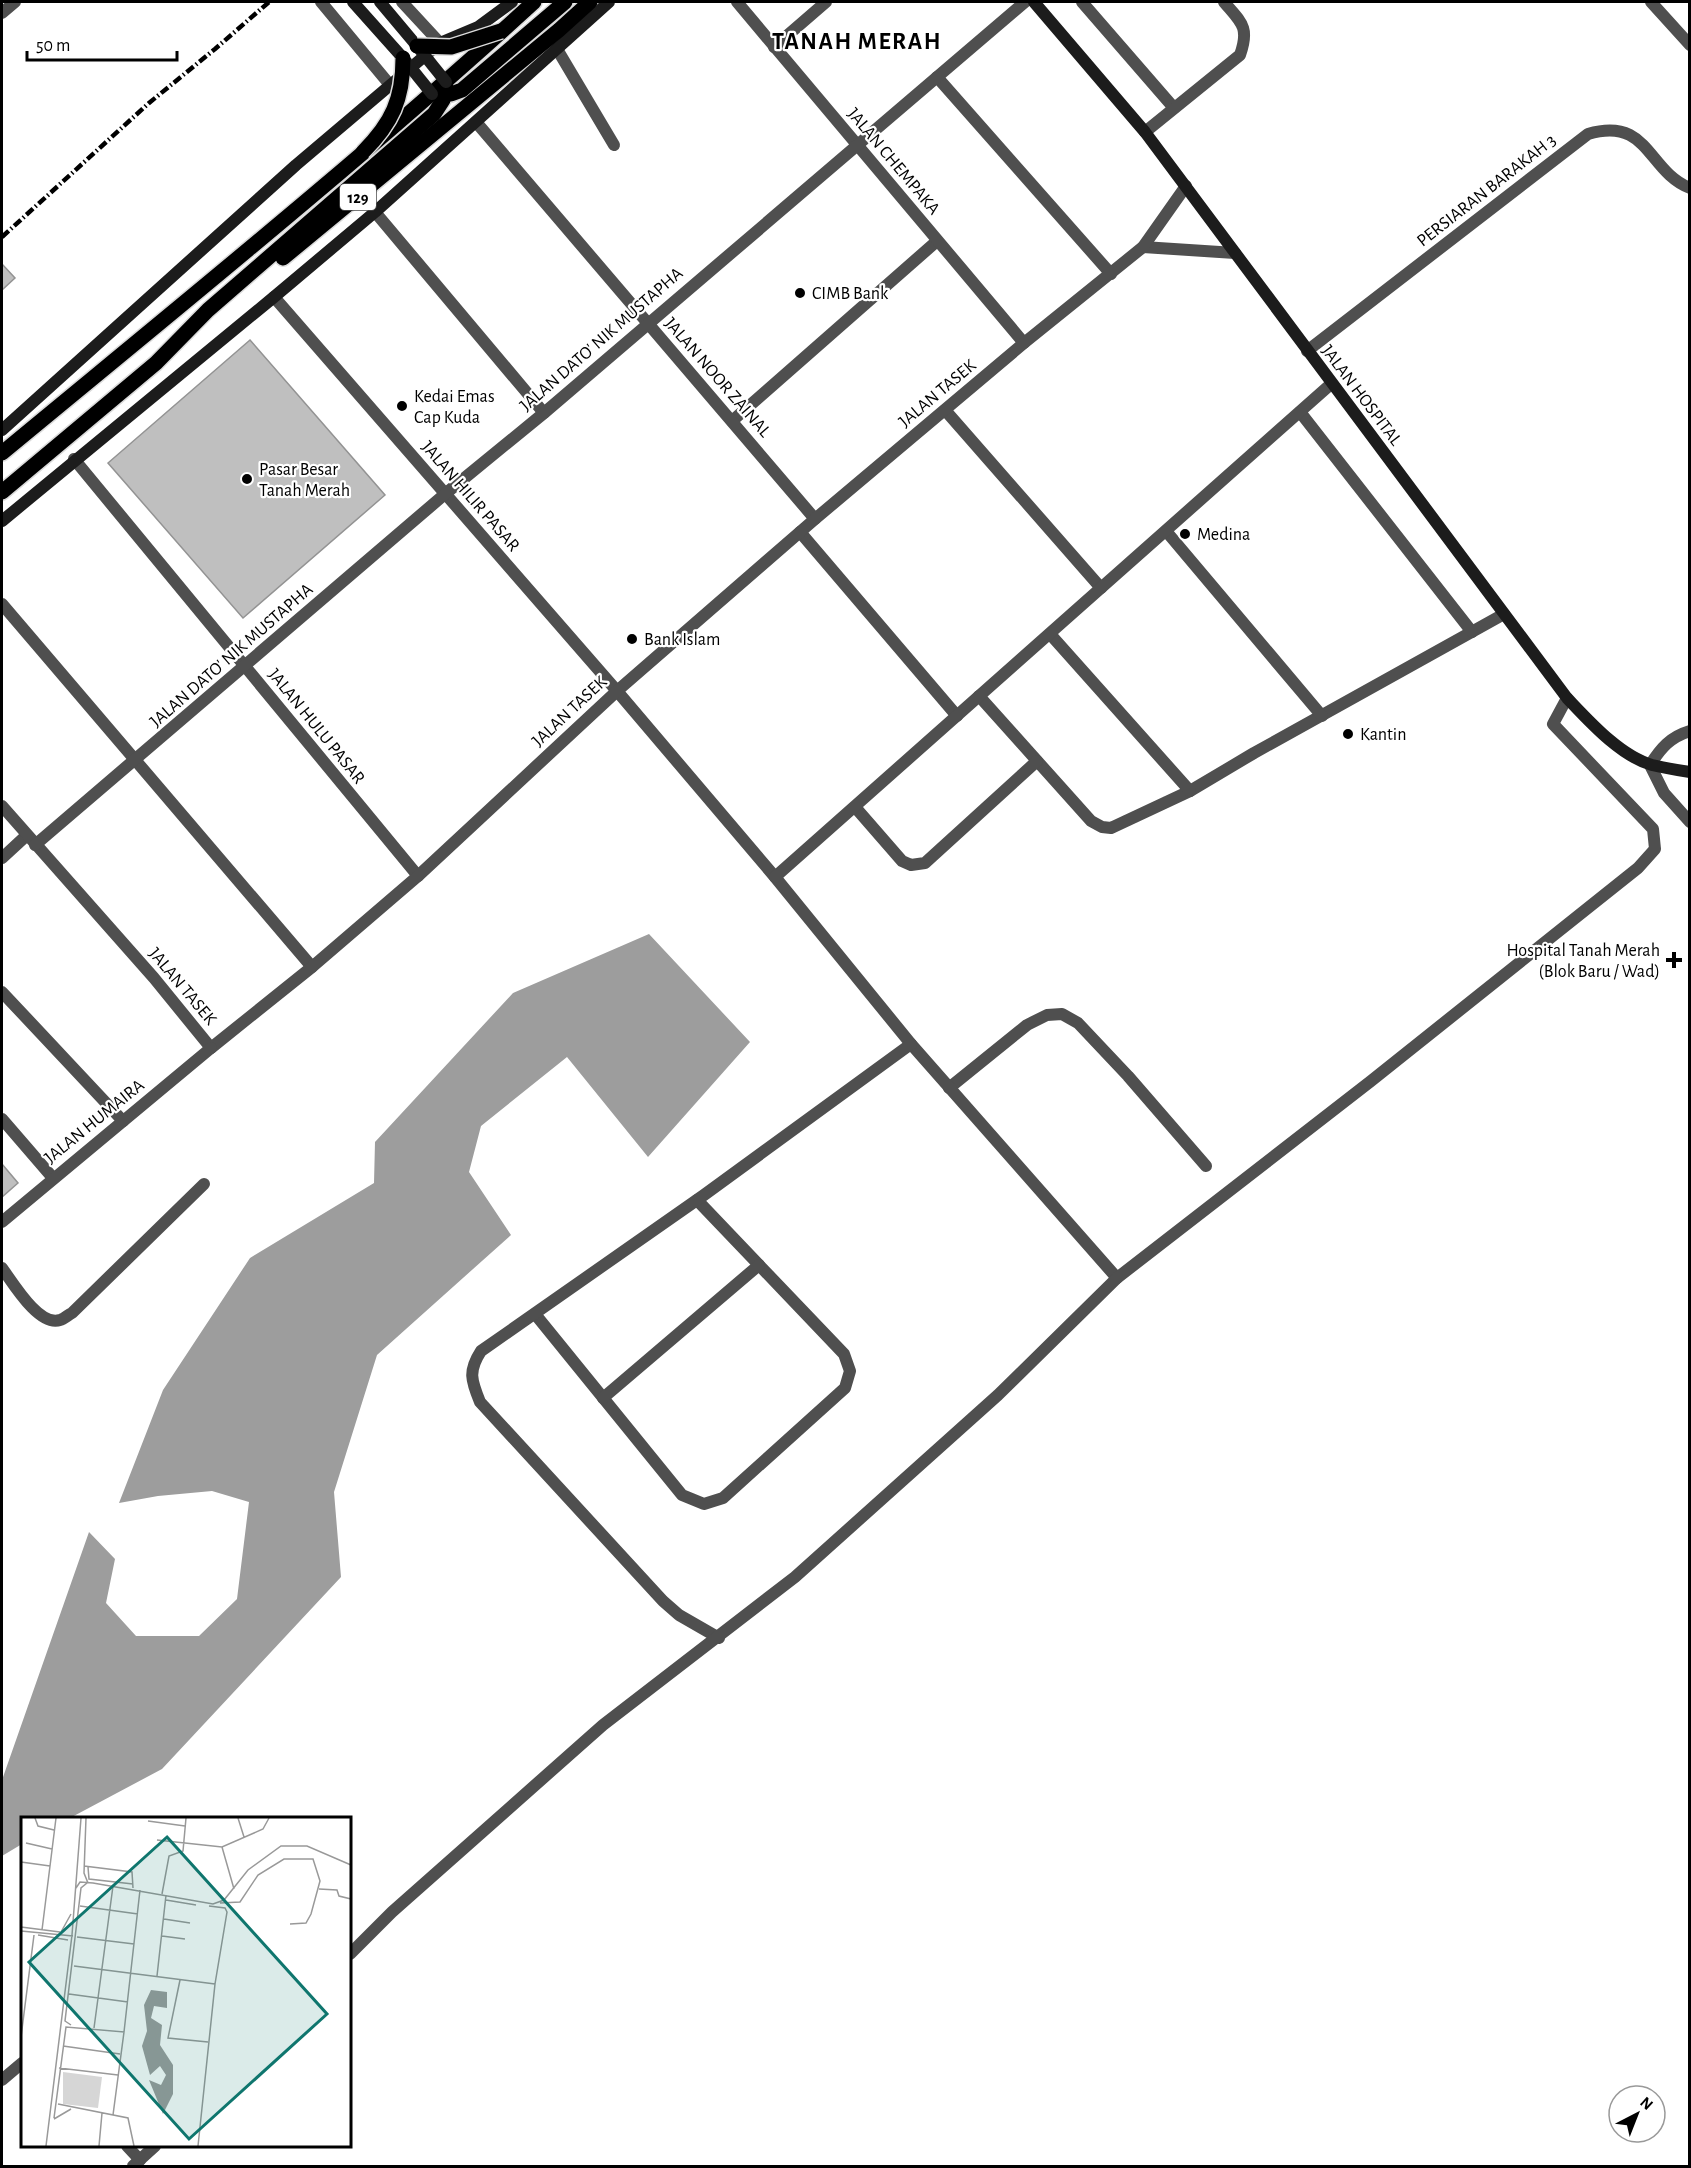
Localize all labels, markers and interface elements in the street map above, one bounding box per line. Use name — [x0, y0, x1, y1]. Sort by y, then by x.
scale bar — [27, 24, 177, 62]
district label: TANAH MERAH — [772, 30, 942, 54]
text: 50 m — [36, 37, 70, 55]
street label: JALAN CHEMPAKA — [844, 105, 943, 219]
street label: PERSIARAN BARAKAH 3 — [1414, 131, 1559, 250]
road number: 129 — [340, 184, 376, 210]
street label: JALAN DATO' NIK MUSTAPHA — [517, 264, 687, 415]
place label: CIMB Bank — [812, 285, 889, 303]
marker: CIMB Bank — [793, 286, 807, 300]
street label: JALAN NOOR ZAINAL — [661, 314, 774, 441]
street label: JALAN HOSPITAL — [1318, 342, 1405, 450]
street label: JALAN TASEK — [896, 356, 980, 431]
place label: Kedai Emas Cap Kuda — [414, 388, 495, 427]
marker: Kedai Emas Cap Kuda — [395, 399, 409, 413]
street label: JALAN HILIR PASAR — [418, 438, 523, 555]
place label: Pasar Besar Tanah Merah — [259, 461, 350, 500]
marker: Pasar Besar Tanah Merah — [240, 472, 254, 486]
place label: Medina — [1197, 526, 1250, 544]
marker: Medina — [1178, 527, 1192, 541]
street label: JALAN DATO' NIK MUSTAPHA — [147, 580, 317, 731]
place label: Bank Islam — [644, 631, 720, 649]
marker: Bank Islam — [625, 632, 639, 646]
street label: JALAN HULU PASAR — [264, 666, 368, 788]
street label: JALAN TASEK — [529, 673, 610, 751]
place label: Kantin — [1360, 726, 1406, 744]
marker: Kantin — [1341, 727, 1355, 741]
place label: Hospital Tanah Merah (Blok Baru / Wad) — [1506, 942, 1660, 981]
street label: JALAN TASEK — [145, 945, 220, 1029]
marker: Hospital Tanah Merah (Blok Baru / Wad) — [1665, 951, 1683, 969]
street label: JALAN HUMAIRA — [41, 1076, 148, 1167]
inset map — [21, 1817, 351, 2147]
north arrow — [1607, 2084, 1667, 2144]
text: N — [1637, 2094, 1656, 2113]

